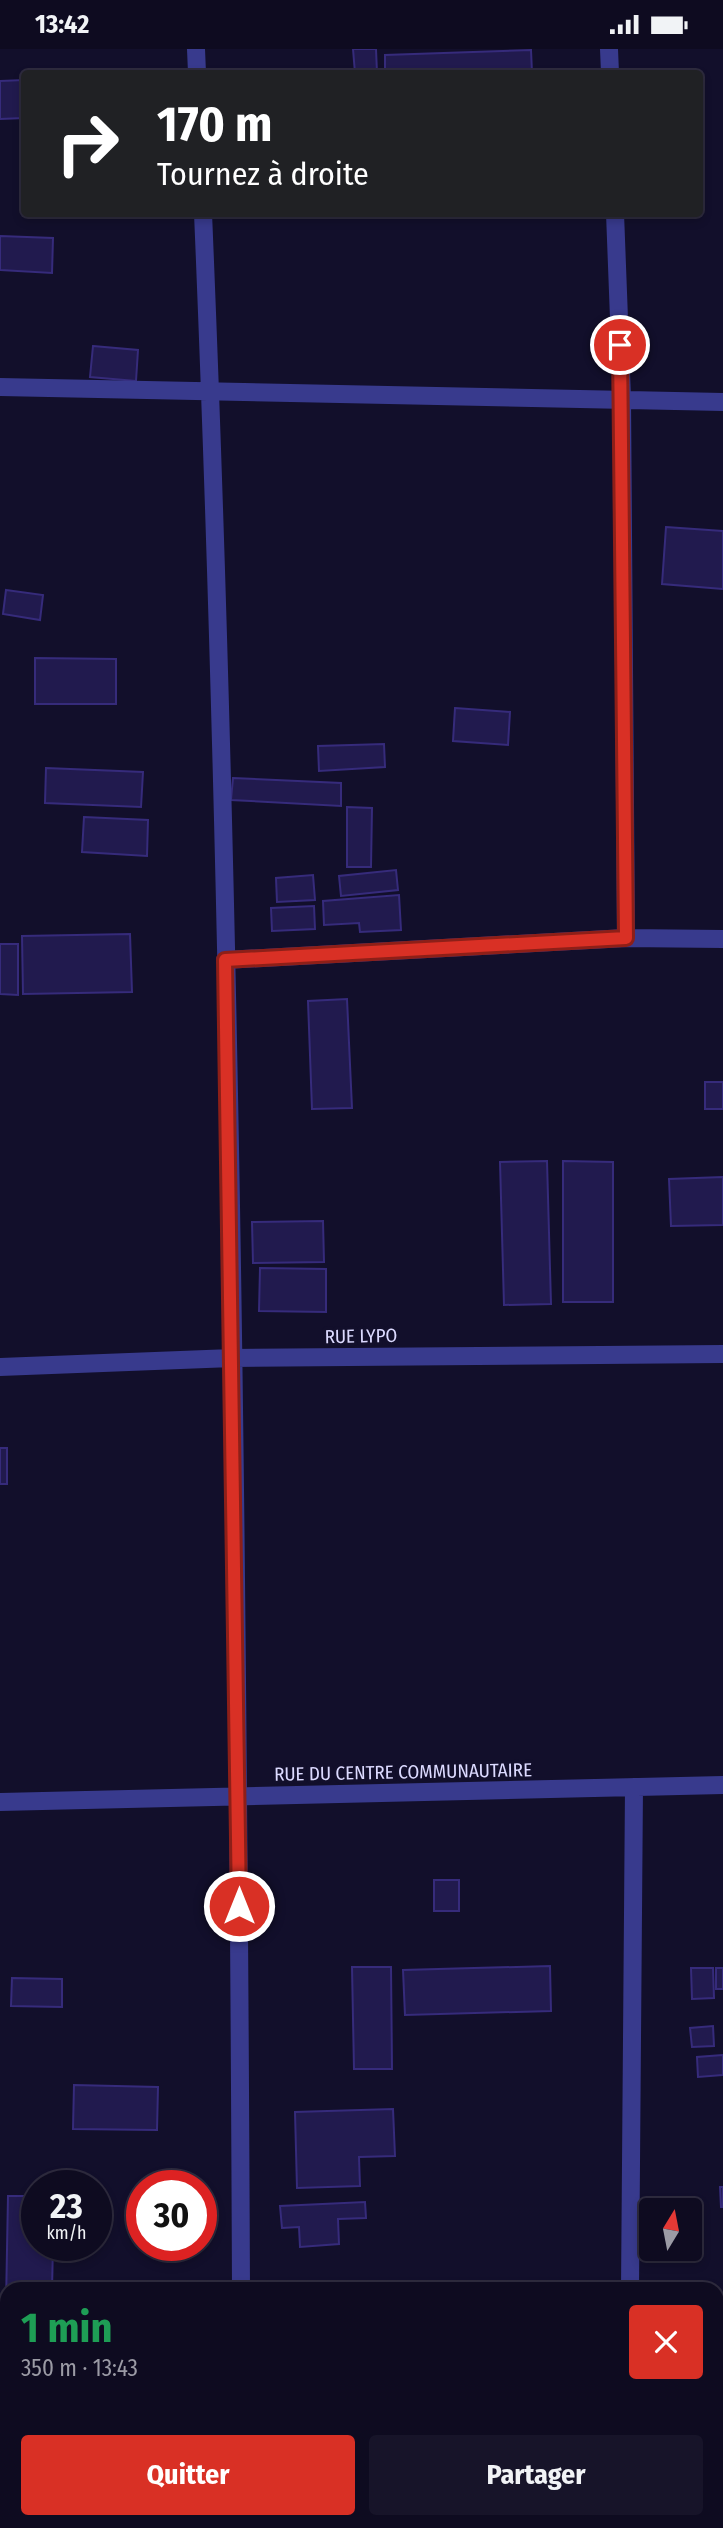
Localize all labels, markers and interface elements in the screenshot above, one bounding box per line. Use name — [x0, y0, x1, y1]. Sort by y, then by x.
text: 13:42 — [35, 9, 89, 40]
text: 170 m — [157, 95, 273, 154]
icon: right — [42, 98, 133, 189]
text: Tournez à droite — [157, 155, 369, 193]
pin — [590, 315, 650, 375]
icon: arrive — [601, 326, 639, 364]
street label: RUE LYPO — [324, 1324, 398, 1348]
street label: RUE DU CENTRE COMMUNAUTAIRE — [274, 1758, 532, 1786]
position arrow — [202, 1869, 276, 1943]
speed limit sign: 30 — [126, 2170, 217, 2261]
text: 23 — [50, 2185, 83, 2227]
north arrow — [639, 2198, 702, 2261]
map controls — [639, 2198, 702, 2261]
text: km/h — [46, 2222, 87, 2244]
text: 1 min — [21, 2303, 112, 2353]
button: close — [629, 2305, 703, 2379]
text: 350 m · 13:43 — [21, 2354, 138, 2382]
button: Quitter — [21, 2435, 355, 2515]
button: Partager — [369, 2435, 703, 2515]

